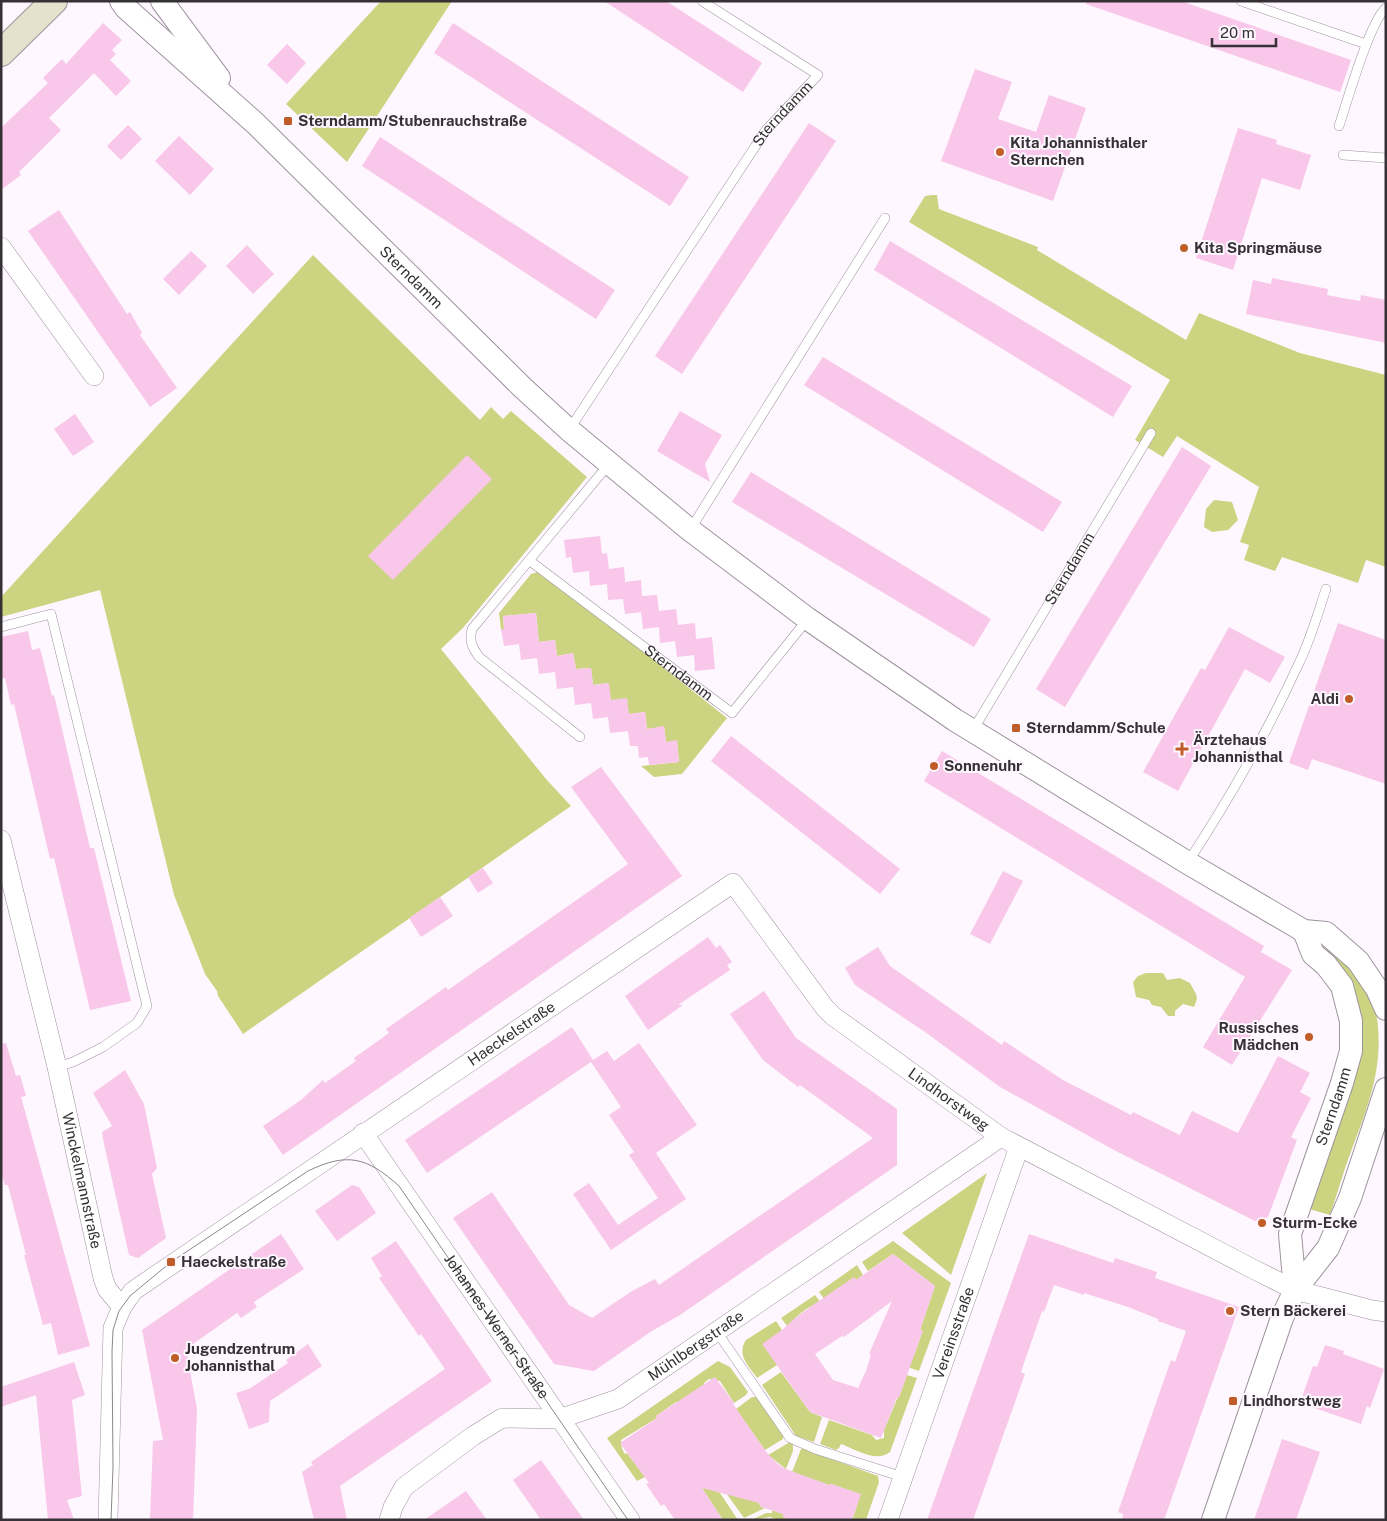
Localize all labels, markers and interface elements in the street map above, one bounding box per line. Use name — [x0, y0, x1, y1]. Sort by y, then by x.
scale bar — [1212, 15, 1276, 47]
text: 20 m — [1220, 24, 1255, 41]
street label: Sterndamm — [749, 77, 816, 149]
place label: Sterndamm/Stubenrauchstraße — [298, 112, 527, 129]
marker: Sterndamm/Stubenrauchstraße — [282, 115, 294, 127]
place label: Kita Johannisthaler Sternchen — [1010, 134, 1147, 168]
marker: Kita Johannisthaler Sternchen — [994, 146, 1006, 158]
place label: Kita Springmäuse — [1194, 239, 1322, 256]
street label: Sterndamm — [376, 242, 446, 312]
marker: Kita Springmäuse — [1178, 242, 1190, 254]
street label: Sterndamm — [1041, 529, 1097, 608]
street label: Sterndamm — [641, 641, 717, 704]
place label: Aldi — [1310, 690, 1339, 707]
marker: Aldi — [1343, 693, 1355, 705]
place label: Sterndamm/Schule — [1026, 719, 1166, 736]
marker: Sterndamm/Schule — [1010, 722, 1022, 734]
place label: Ärztehaus Johannisthal — [1193, 731, 1283, 765]
marker: Ärztehaus Johannisthal — [1175, 742, 1189, 756]
place label: Sonnenuhr — [944, 757, 1022, 774]
marker: Sonnenuhr — [928, 760, 940, 772]
street label: Haeckelstraße — [464, 998, 558, 1069]
place label: Russisches Mädchen — [1218, 1019, 1299, 1053]
marker: Russisches Mädchen — [1303, 1031, 1315, 1043]
street label: Lindhorstweg — [905, 1064, 993, 1134]
street label: Sterndamm — [1312, 1065, 1354, 1148]
street label: Winckelmannstraße — [59, 1111, 105, 1250]
place label: Sturm-Ecke — [1272, 1214, 1357, 1231]
marker: Sturm-Ecke — [1256, 1217, 1268, 1229]
street label: Johannes-Werner-Straße — [441, 1250, 553, 1402]
place label: Haeckelstraße — [181, 1253, 286, 1270]
marker: Haeckelstraße — [165, 1256, 177, 1268]
street label: Vereinsstraße — [929, 1285, 977, 1381]
place label: Stern Bäckerei — [1240, 1302, 1346, 1319]
marker: Stern Bäckerei — [1224, 1305, 1236, 1317]
street label: Mühlbergstraße — [645, 1307, 747, 1384]
place label: Jugendzentrum Johannisthal — [185, 1340, 295, 1374]
marker: Jugendzentrum Johannisthal — [169, 1352, 181, 1364]
place label: Lindhorstweg — [1243, 1392, 1342, 1409]
marker: Lindhorstweg — [1227, 1395, 1239, 1407]

